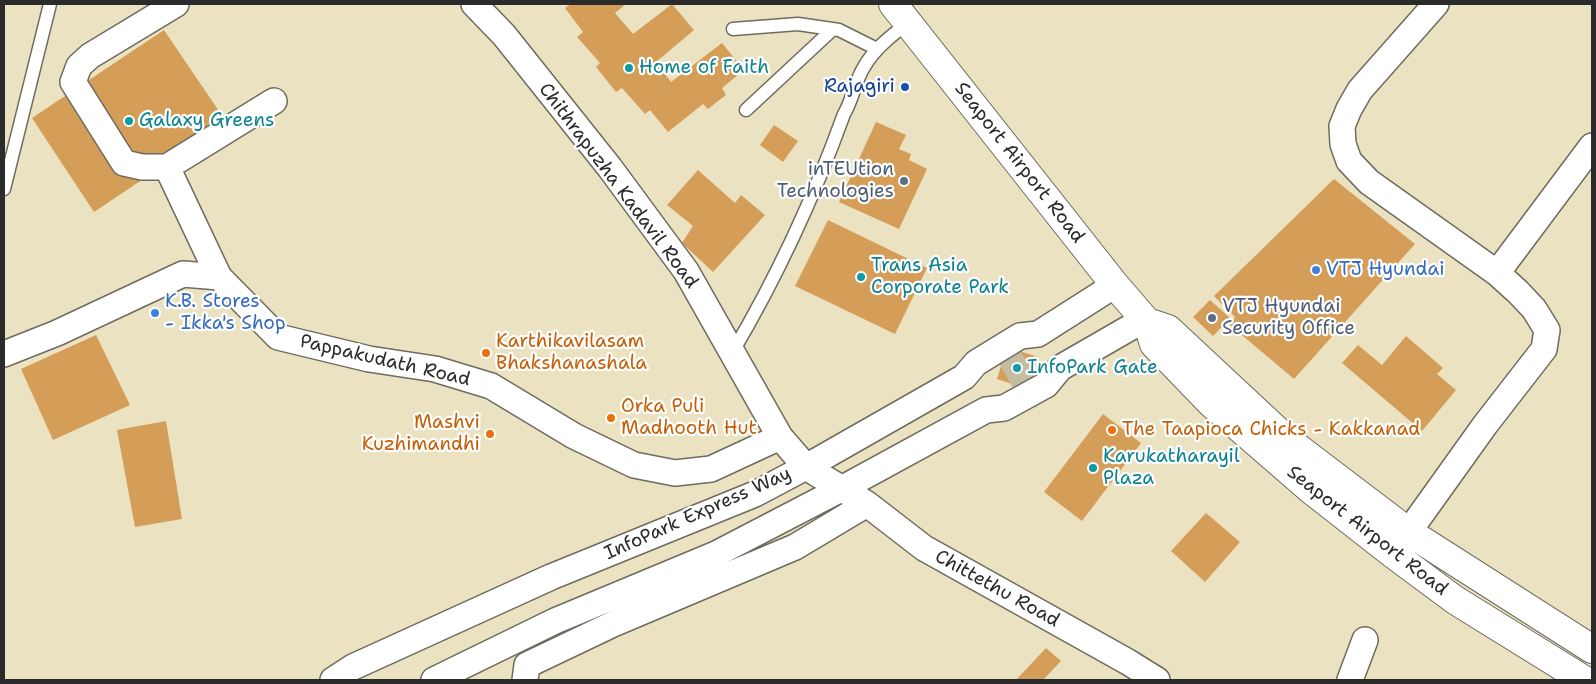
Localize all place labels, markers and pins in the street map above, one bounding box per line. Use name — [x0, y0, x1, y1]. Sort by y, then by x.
place label: Home of Faith — [639, 57, 769, 79]
marker: Home of Faith — [623, 62, 635, 74]
place label: Rajagiri — [824, 76, 895, 98]
marker: Rajagiri — [899, 81, 911, 93]
place label: Galaxy Greens — [139, 110, 274, 132]
marker: Galaxy Greens — [123, 115, 135, 127]
place label: inTEUtion Technologies — [777, 159, 894, 203]
marker: inTEUtion Technologies — [898, 175, 910, 187]
place label: Trans Asia Corporate Park — [871, 255, 1009, 299]
place label: VTJ Hyundai — [1326, 259, 1445, 281]
marker: VTJ Hyundai — [1310, 264, 1322, 276]
marker: Trans Asia Corporate Park — [855, 271, 867, 283]
place label: K.B. Stores - Ikka's Shop — [165, 291, 286, 335]
place label: VTJ Hyundai Security Office — [1222, 296, 1355, 340]
marker: K.B. Stores - Ikka's Shop — [149, 307, 161, 319]
marker: VTJ Hyundai Security Office — [1206, 312, 1218, 324]
place label: Karthikavilasam Bhakshanashala — [496, 331, 647, 375]
marker: Karthikavilasam Bhakshanashala — [480, 347, 492, 359]
place label: InfoPark Gate — [1027, 357, 1158, 379]
marker: InfoPark Gate — [1011, 362, 1023, 374]
place label: Orka Puli Madhooth Hut — [621, 396, 757, 440]
place label: Mashvi Kuzhimandhi — [362, 412, 480, 456]
marker: Orka Puli Madhooth Hut — [605, 412, 617, 424]
place label: The Taapioca Chicks - Kakkanad — [1122, 419, 1420, 441]
marker: The Taapioca Chicks - Kakkanad — [1106, 424, 1118, 436]
marker: Mashvi Kuzhimandhi — [484, 428, 496, 440]
place label: Karukatharayil Plaza — [1103, 446, 1240, 490]
marker: Karukatharayil Plaza — [1087, 462, 1099, 474]

